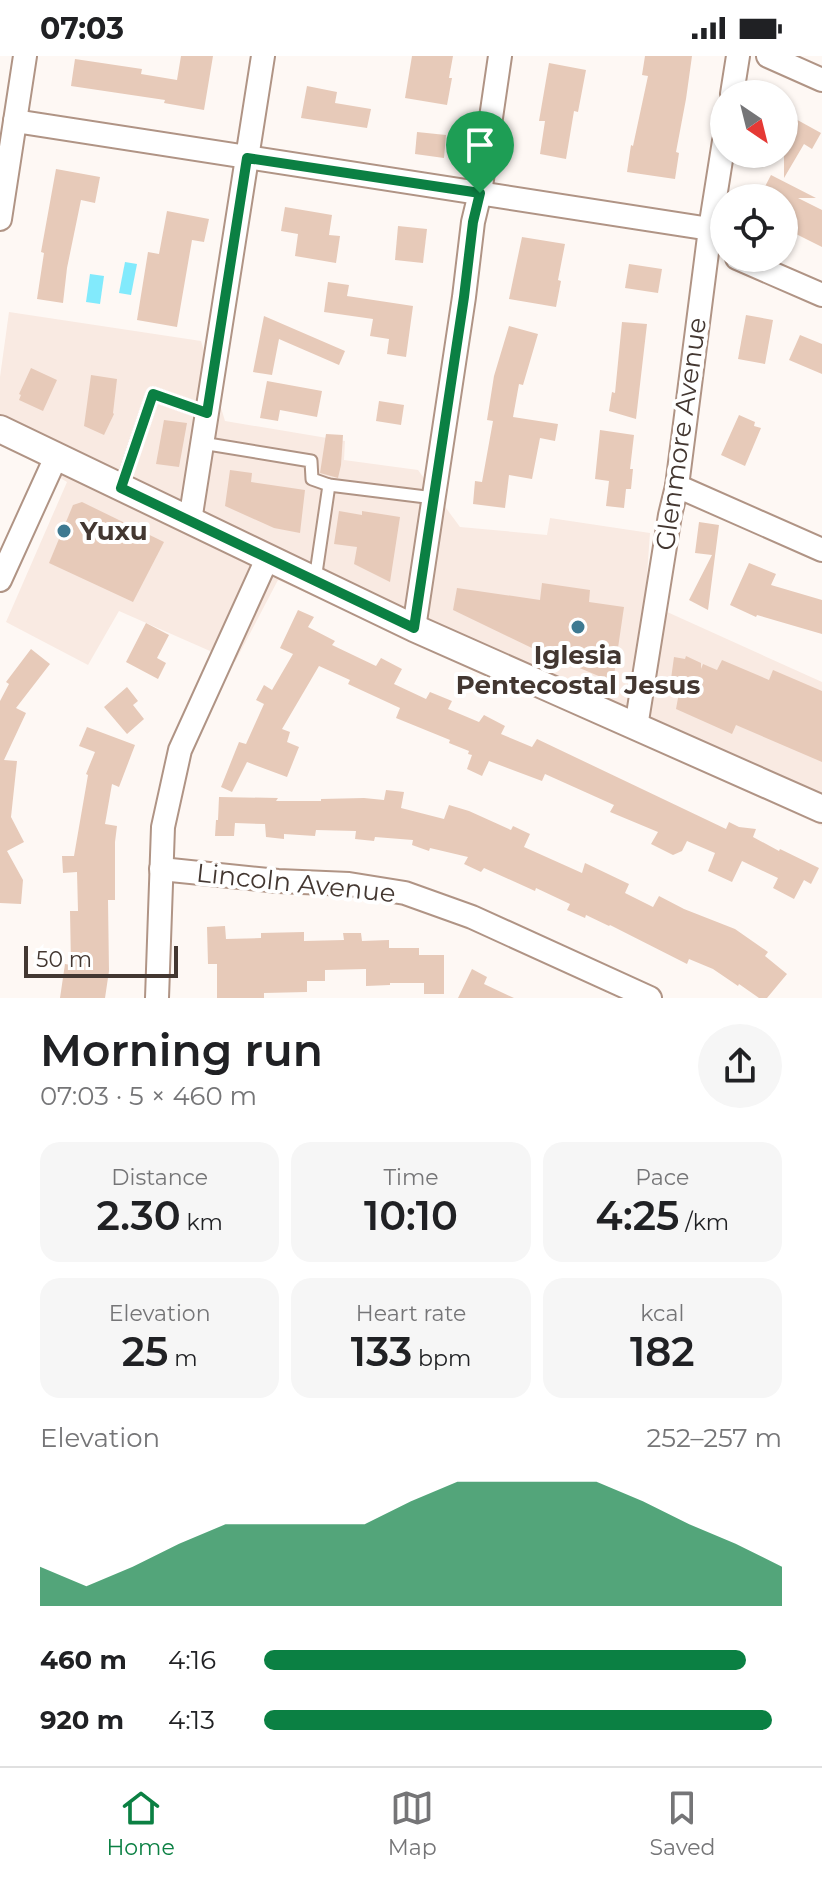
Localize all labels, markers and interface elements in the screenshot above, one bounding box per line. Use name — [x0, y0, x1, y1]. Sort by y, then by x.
text: 07:03 — [40, 10, 124, 47]
north arrow — [710, 80, 798, 168]
map controls — [710, 80, 798, 272]
pin — [446, 111, 514, 193]
icon: arrive — [458, 123, 502, 167]
button: locate — [710, 184, 798, 272]
street label: Glenmore Avenue — [649, 315, 713, 553]
place label: Yuxu — [79, 515, 148, 547]
marker: Yuxu — [55, 522, 73, 540]
marker: Iglesia Pentecostal Jesus — [569, 618, 587, 636]
place label: Iglesia Pentecostal Jesus — [456, 639, 700, 701]
street label: Lincoln Avenue — [195, 857, 397, 909]
scale bar — [24, 942, 178, 978]
text: 50 m — [36, 946, 92, 973]
text: Morning run — [40, 1023, 323, 1077]
button: share — [698, 1024, 782, 1108]
text: 07:03 · 5 × 460 m — [40, 1080, 257, 1112]
text: Distance — [111, 1164, 208, 1191]
text: Time — [383, 1164, 439, 1191]
text: Pace — [635, 1164, 689, 1191]
text: 2.30 — [97, 1191, 181, 1240]
text: 10:10 — [364, 1191, 458, 1240]
text: 4:25 — [596, 1191, 679, 1240]
text: km — [181, 1209, 223, 1236]
text: /km — [679, 1209, 729, 1236]
text: Elevation — [109, 1300, 211, 1327]
text: Heart rate — [356, 1300, 466, 1327]
text: kcal — [640, 1300, 684, 1327]
text: 25 — [122, 1327, 168, 1376]
text: 133 — [351, 1327, 412, 1376]
text: 182 — [630, 1327, 695, 1376]
text: m — [168, 1345, 198, 1372]
text: bpm — [412, 1345, 471, 1372]
text: Elevation — [40, 1422, 160, 1454]
text: 252–257 m — [647, 1422, 782, 1454]
text: 460 m — [40, 1644, 127, 1676]
text: 4:16 — [168, 1644, 216, 1676]
text: 920 m — [40, 1704, 124, 1736]
text: 4:13 — [168, 1704, 215, 1736]
tab: Home — [106, 1786, 175, 1861]
tab: Map — [388, 1786, 437, 1861]
tab: Saved — [649, 1786, 716, 1861]

